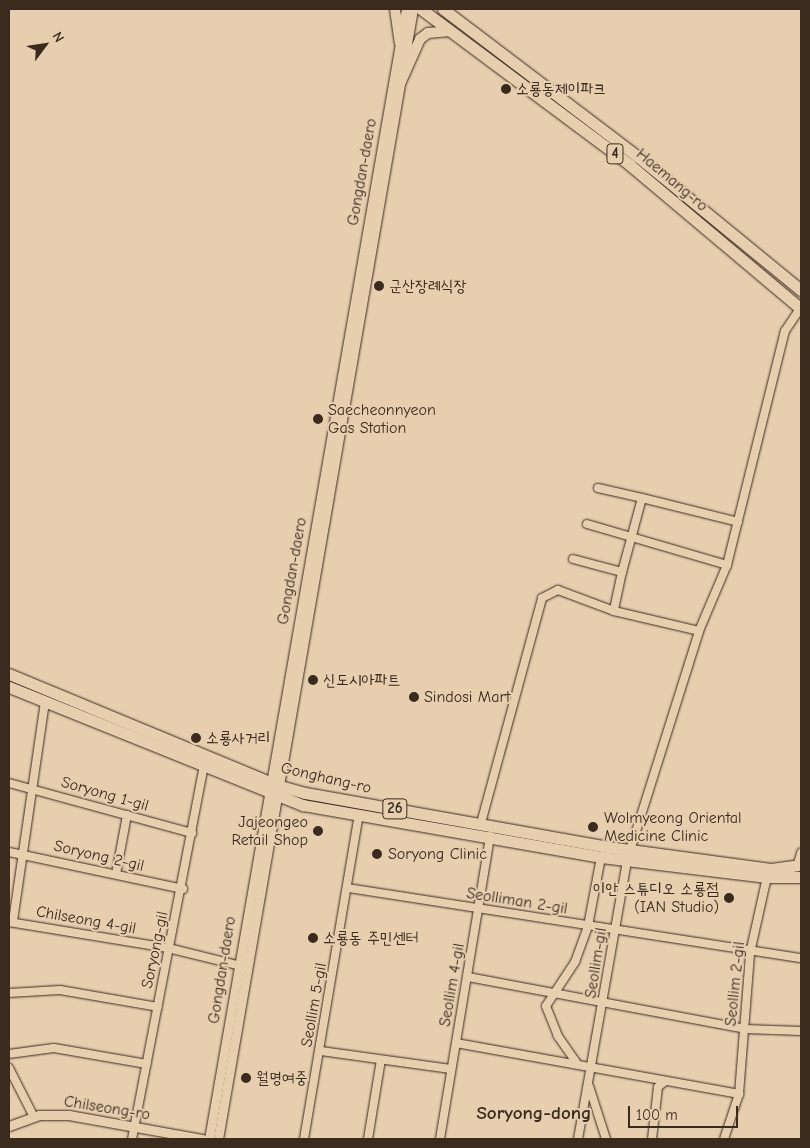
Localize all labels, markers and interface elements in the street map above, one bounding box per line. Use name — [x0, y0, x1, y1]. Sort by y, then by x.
north arrow — [20, 20, 70, 70]
text: N — [49, 29, 68, 45]
place label: 소룡동제이파크 — [516, 79, 606, 99]
marker: 소룡동제이파크 — [500, 83, 512, 95]
street label: Gongdan-daero — [343, 117, 381, 227]
road number: 4 — [606, 142, 624, 166]
street label: Haemang-ro — [632, 144, 712, 216]
place label: 군산장례식장 — [389, 276, 466, 296]
marker: 군산장례식장 — [373, 280, 385, 292]
place label: Saecheonnyeon Gas Station — [328, 400, 436, 438]
marker: Saecheonnyeon Gas Station — [312, 413, 324, 425]
street label: Gongdan-daero — [273, 516, 311, 626]
place label: 신도시아파트 — [323, 670, 400, 690]
marker: 신도시아파트 — [307, 674, 319, 686]
place label: Sindosi Mart — [424, 687, 510, 707]
marker: Sindosi Mart — [408, 691, 420, 703]
place label: 소룡사거리 — [206, 728, 270, 748]
marker: 소룡사거리 — [190, 732, 202, 744]
street label: Gonghang-ro — [279, 758, 373, 798]
street label: Soryong 1-gil — [59, 772, 151, 816]
road number: 26 — [381, 796, 409, 822]
place label: Wolmyeong Oriental Medicine Clinic — [604, 808, 742, 846]
place label: Jajeongeo Retail Shop — [231, 812, 308, 850]
marker: Wolmyeong Oriental Medicine Clinic — [586, 820, 600, 834]
marker: Jajeongeo Retail Shop — [312, 825, 324, 837]
street label: Soryong 2-gil — [52, 836, 146, 876]
place label: Soryong Clinic — [388, 844, 487, 864]
marker: Soryong Clinic — [370, 847, 384, 861]
place label: 이안 스튜디오 소룡점 (IAN Studio) — [592, 879, 719, 917]
street label: Seolliman 2-gil — [465, 884, 569, 918]
marker: 이안 스튜디오 소룡점 (IAN Studio) — [723, 892, 735, 904]
street label: Chilseong 4-gil — [35, 902, 137, 938]
street label: Soryong-gil — [137, 910, 173, 990]
street label: Gongdan-daero — [204, 915, 240, 1025]
street label: Seollim-gil — [581, 926, 611, 1000]
place label: 소룡동 주민센터 — [323, 928, 418, 948]
marker: 소룡동 주민센터 — [307, 932, 319, 944]
street label: Seollim 2-gil — [721, 941, 749, 1027]
street label: Seollim 4-gil — [435, 942, 469, 1028]
street label: Seollim 5-gil — [297, 961, 331, 1049]
place label: 월명여중 — [256, 1068, 308, 1088]
marker: 월명여중 — [240, 1072, 252, 1084]
street label: Chilseong-ro — [63, 1092, 151, 1124]
scale bar — [630, 1096, 740, 1128]
district label: Soryong-dong — [476, 1103, 592, 1125]
text: 100 m — [636, 1106, 678, 1124]

